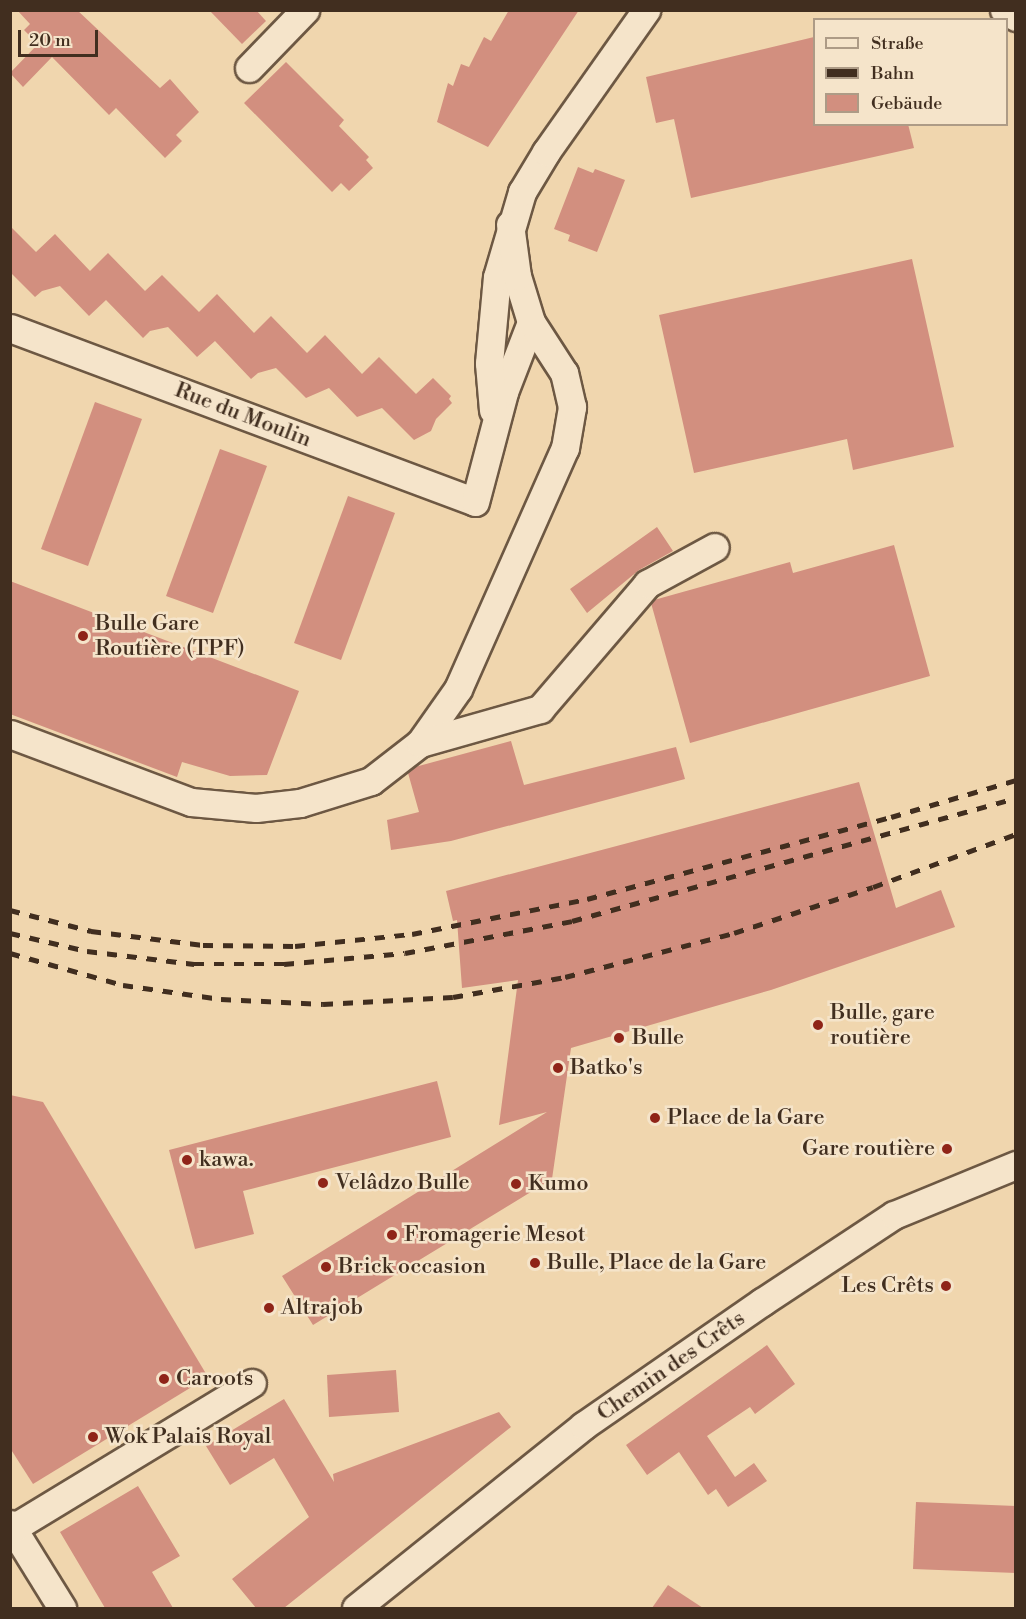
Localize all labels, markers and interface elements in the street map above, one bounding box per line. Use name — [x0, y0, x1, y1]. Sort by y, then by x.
scale bar — [21, 18, 100, 56]
legend — [813, 18, 1008, 126]
text: 20 m — [29, 29, 71, 52]
text: Straße — [871, 32, 924, 55]
text: Bahn — [871, 62, 914, 85]
text: Gebäude — [871, 92, 942, 115]
street label: Rue du Moulin — [171, 377, 315, 453]
place label: Bulle Gare Routière (TPF) — [95, 610, 245, 662]
marker: Bulle Gare Routière (TPF) — [76, 629, 90, 643]
place label: Bulle, gare routière — [830, 999, 935, 1050]
marker: Bulle, gare routière — [811, 1018, 825, 1032]
place label: Bulle — [632, 1025, 684, 1051]
marker: Bulle — [610, 1029, 628, 1047]
place label: Batko's — [570, 1055, 643, 1081]
marker: Batko's — [551, 1061, 565, 1075]
place label: Place de la Gare — [667, 1105, 825, 1131]
marker: Place de la Gare — [648, 1111, 662, 1125]
place label: Gare routière — [802, 1136, 935, 1162]
marker: Gare routière — [940, 1142, 954, 1156]
place label: kawa. — [199, 1147, 254, 1173]
marker: kawa. — [180, 1153, 194, 1167]
place label: Velâdzo Bulle — [335, 1170, 470, 1196]
place label: Kumo — [528, 1171, 589, 1197]
marker: Velâdzo Bulle — [316, 1176, 330, 1190]
marker: Kumo — [509, 1177, 523, 1191]
place label: Fromagerie Mesot — [404, 1222, 585, 1248]
marker: Fromagerie Mesot — [385, 1228, 399, 1242]
place label: Bulle, Place de la Gare — [547, 1250, 766, 1276]
place label: Brick occasion — [338, 1254, 486, 1280]
marker: Bulle, Place de la Gare — [528, 1256, 542, 1270]
marker: Brick occasion — [319, 1260, 333, 1274]
place label: Les Crêts — [841, 1273, 934, 1299]
marker: Les Crêts — [939, 1279, 953, 1293]
place label: Altrajob — [281, 1295, 363, 1321]
marker: Altrajob — [262, 1301, 276, 1315]
street label: Chemin des Crêts — [592, 1305, 750, 1427]
place label: Caroots — [176, 1366, 253, 1392]
marker: Caroots — [157, 1372, 171, 1386]
place label: Wok Palais Royal — [105, 1424, 271, 1450]
marker: Wok Palais Royal — [86, 1430, 100, 1444]

